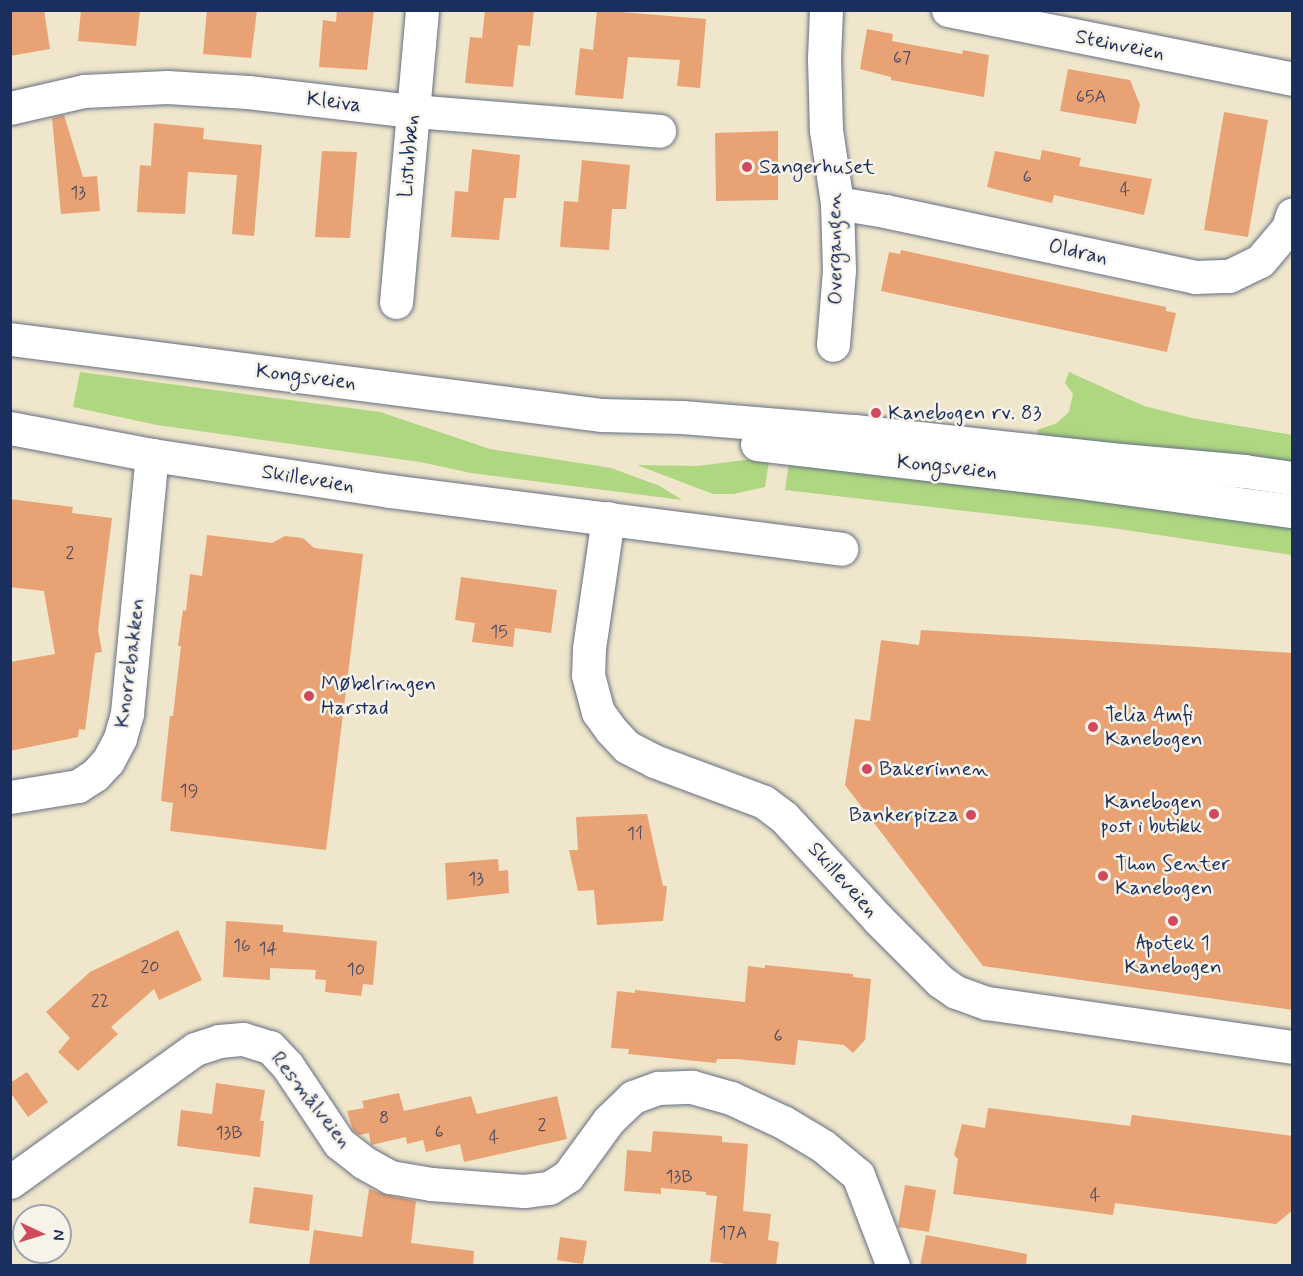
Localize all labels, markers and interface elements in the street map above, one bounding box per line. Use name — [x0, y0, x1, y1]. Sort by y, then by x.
street label: Steinveien — [1073, 24, 1167, 66]
house number: 67 — [893, 47, 911, 69]
street label: Kleiva — [305, 86, 363, 118]
house number: 65A — [1076, 86, 1106, 108]
street label: Listubben — [393, 113, 425, 199]
place label: Sangerhuset — [759, 154, 875, 180]
marker: Sangerhuset — [740, 160, 754, 174]
house number: 6 — [1022, 166, 1032, 188]
house number: 4 — [1120, 179, 1130, 201]
house number: 13 — [70, 182, 86, 204]
street label: Overgangen — [821, 193, 849, 305]
street label: Oldran — [1046, 233, 1110, 271]
street label: Kongsveien — [254, 358, 358, 396]
place label: Kanebogen rv. 83 — [888, 400, 1041, 426]
marker: Kanebogen rv. 83 — [869, 406, 883, 420]
street label: Kongsveien — [896, 449, 998, 485]
street label: Skilleveien — [260, 459, 356, 499]
house number: 2 — [66, 542, 74, 564]
street label: Knorrebakken — [110, 597, 150, 729]
house number: 15 — [490, 621, 508, 643]
place label: Møbelringen Harstad — [321, 671, 436, 721]
marker: Møbelringen Harstad — [302, 689, 316, 703]
place label: Telia Amfi Kanebogen — [1105, 702, 1203, 752]
marker: Telia Amfi Kanebogen — [1086, 720, 1100, 734]
place label: Bakerinnen — [879, 756, 988, 782]
marker: Bakerinnen — [860, 762, 874, 776]
house number: 19 — [180, 780, 198, 802]
place label: Kanebogen post i butikk — [1098, 789, 1202, 839]
place label: Bankerpizza — [849, 802, 959, 828]
marker: Kanebogen post i butikk — [1207, 807, 1221, 821]
marker: Bankerpizza — [964, 808, 978, 822]
house number: 11 — [627, 823, 643, 845]
street label: Skilleveien — [802, 837, 884, 923]
place label: Thon Senter Kanebogen — [1115, 851, 1224, 901]
house number: 13 — [468, 868, 484, 890]
marker: Thon Senter Kanebogen — [1096, 869, 1110, 883]
marker: Apotek 1 Kanebogen — [1166, 914, 1180, 928]
place label: Apotek 1 Kanebogen — [1124, 930, 1222, 980]
house number: 16 — [233, 935, 251, 957]
house number: 14 — [259, 938, 277, 960]
house number: 20 — [140, 956, 160, 978]
house number: 10 — [347, 959, 365, 981]
house number: 22 — [91, 990, 109, 1012]
house number: 6 — [773, 1025, 783, 1047]
street label: Resmålveien — [265, 1046, 357, 1154]
house number: 8 — [379, 1107, 389, 1129]
house number: 2 — [538, 1114, 546, 1136]
house number: 6 — [434, 1121, 444, 1143]
house number: 13B — [215, 1122, 243, 1144]
house number: 4 — [489, 1127, 499, 1149]
house number: 13B — [665, 1166, 693, 1188]
house number: 4 — [1090, 1185, 1100, 1207]
north arrow — [12, 1204, 72, 1264]
house number: 17A — [719, 1222, 747, 1244]
text: N — [48, 1229, 69, 1241]

